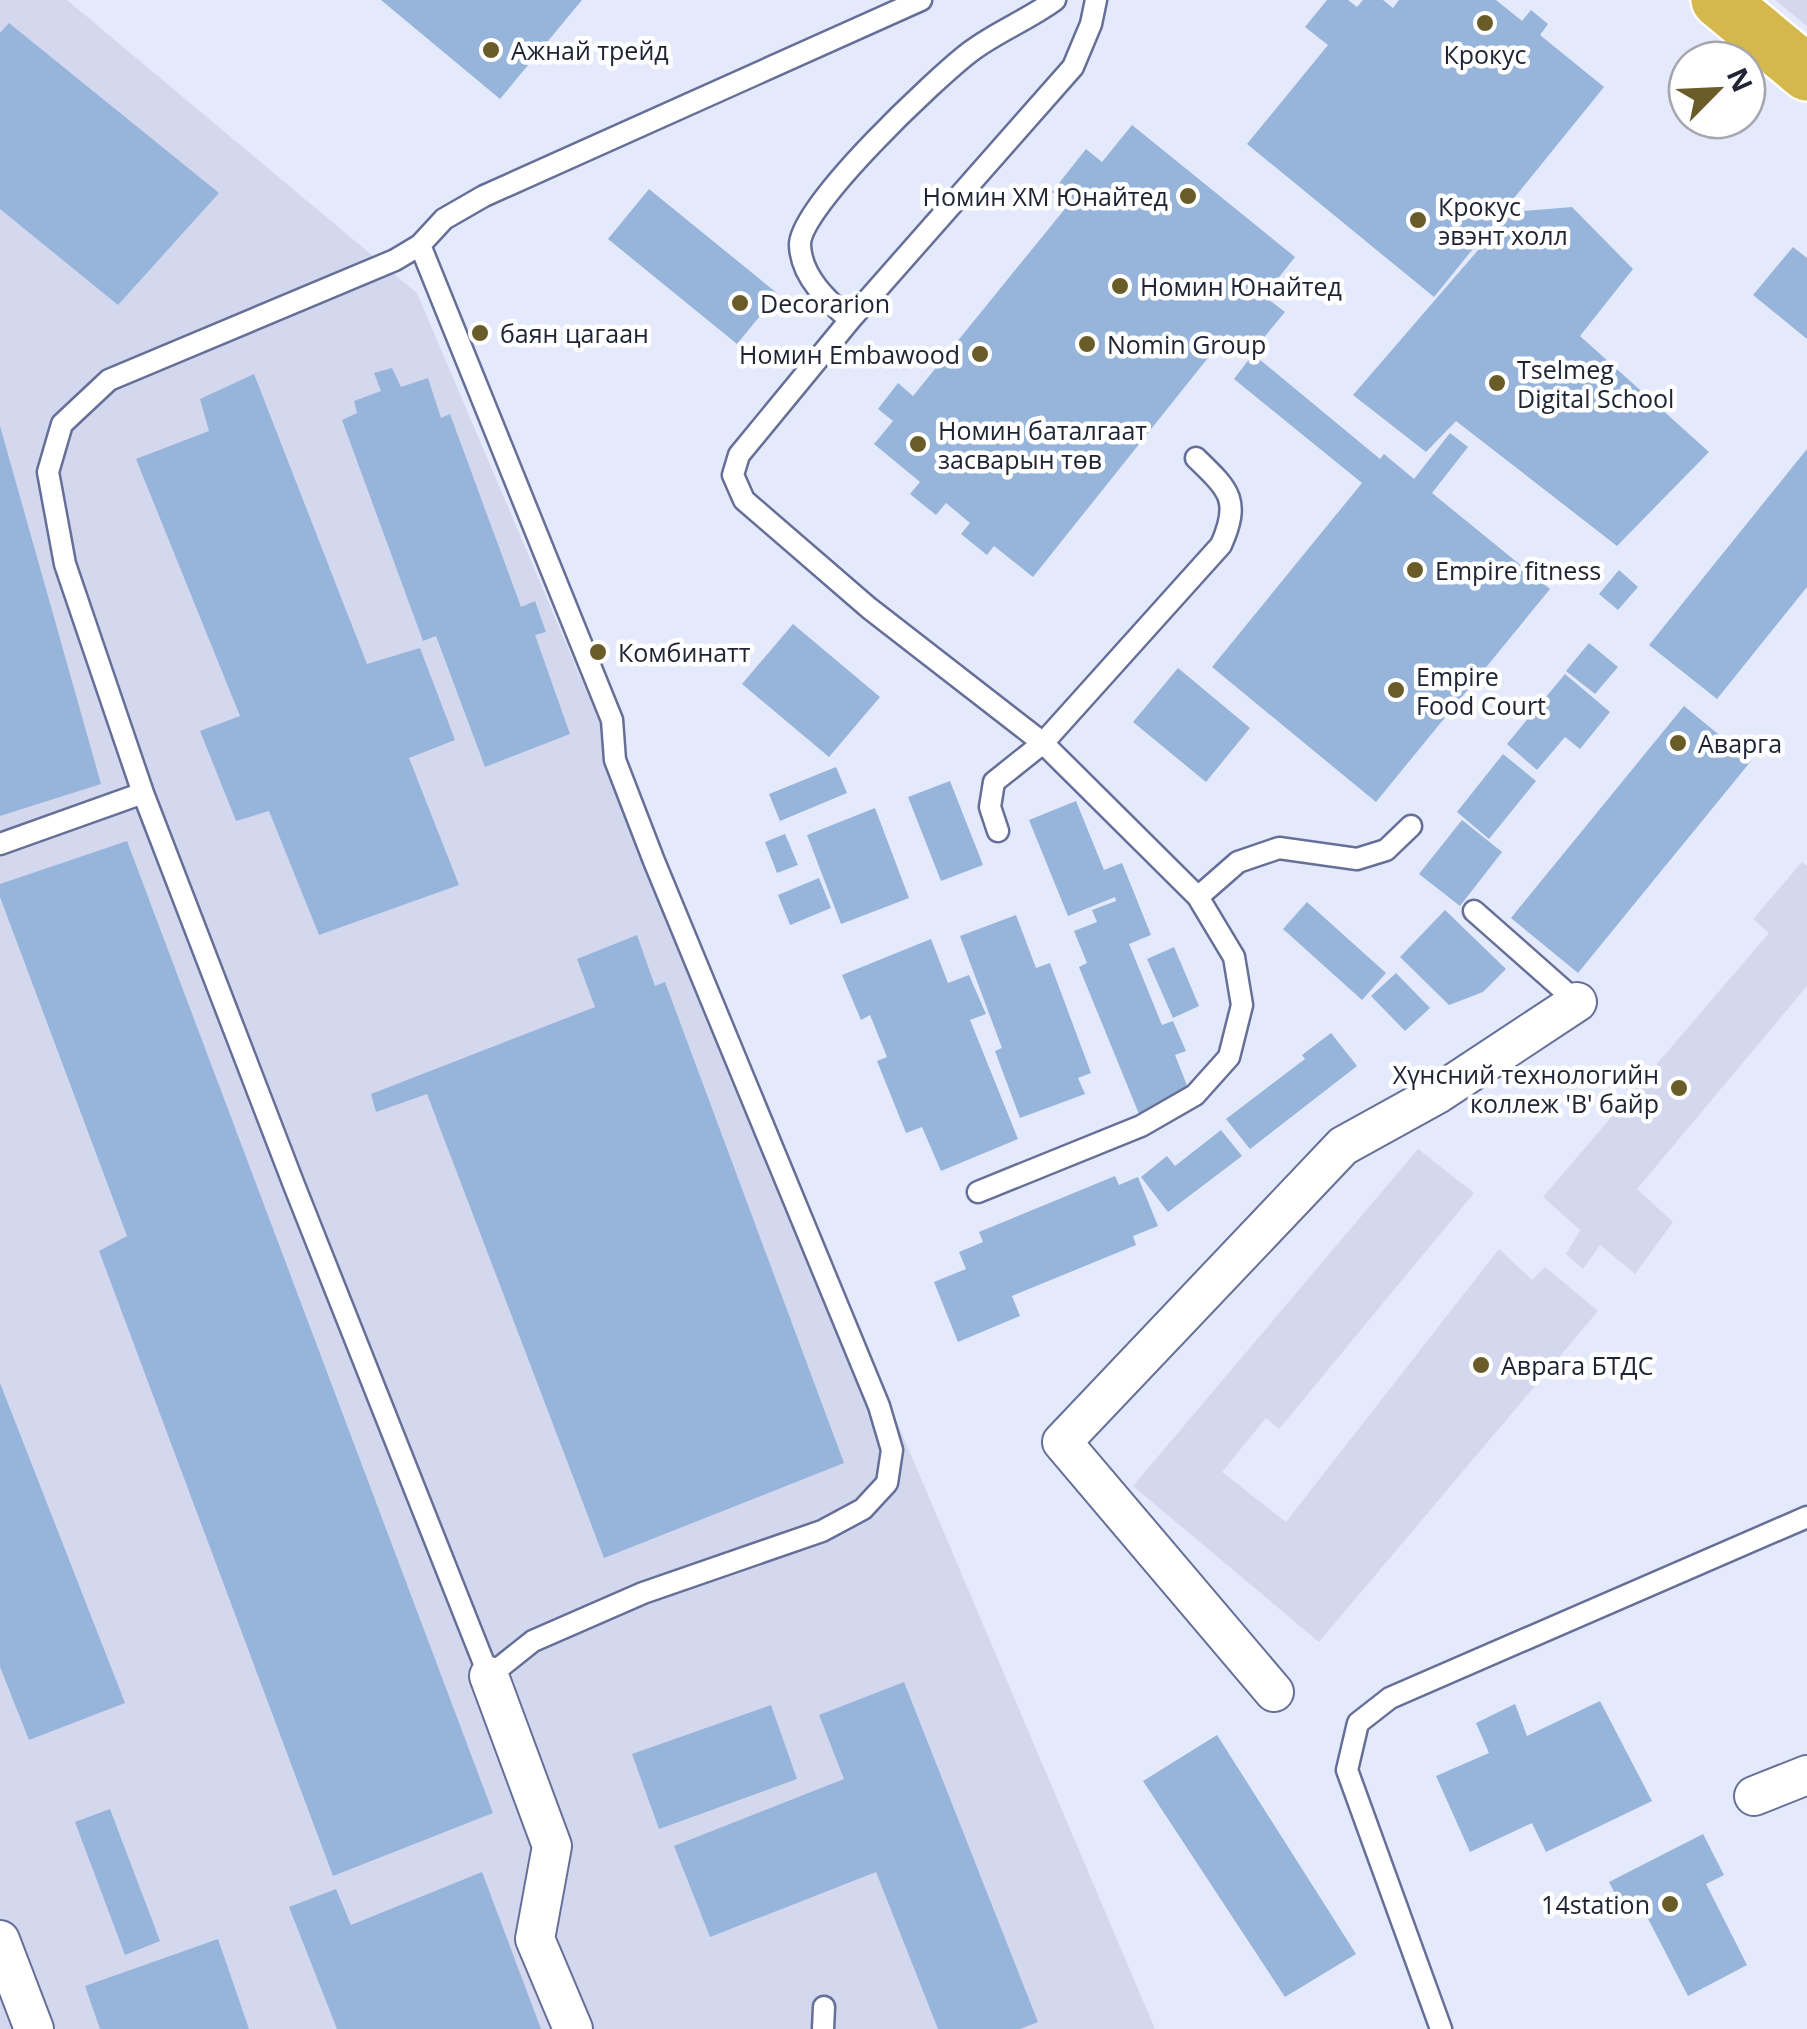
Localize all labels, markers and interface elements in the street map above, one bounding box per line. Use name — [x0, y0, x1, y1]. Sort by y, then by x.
marker: Крокус — [1474, 12, 1496, 34]
place label: Ажнай трейд — [511, 33, 669, 67]
place label: Крокус — [1444, 37, 1527, 71]
marker: Ажнай трейд — [480, 39, 502, 61]
north arrow — [1667, 40, 1767, 140]
text: N — [1719, 61, 1763, 98]
place label: Номин ХМ Юнайтед — [923, 179, 1168, 213]
marker: Номин ХМ Юнайтед — [1177, 185, 1199, 207]
place label: Крокус эвэнт холл — [1438, 189, 1568, 252]
marker: Крокус эвэнт холл — [1407, 209, 1429, 231]
place label: Номин Юнайтед — [1140, 269, 1342, 303]
marker: Номин Юнайтед — [1109, 275, 1131, 297]
place label: Decorarion — [760, 286, 890, 320]
marker: Decorarion — [729, 292, 751, 314]
place label: баян цагаан — [500, 316, 649, 350]
marker: баян цагаан — [469, 322, 491, 344]
place label: Nomin Group — [1107, 327, 1266, 361]
marker: Nomin Group — [1076, 333, 1098, 355]
place label: Номин Embawood — [739, 337, 960, 371]
marker: Номин Embawood — [969, 343, 991, 365]
place label: Tselmeg Digital School — [1517, 352, 1674, 415]
marker: Tselmeg Digital School — [1486, 372, 1508, 394]
place label: Номин баталгаат засварын төв — [938, 413, 1147, 476]
marker: Номин баталгаат засварын төв — [907, 433, 929, 455]
place label: Empire fitness — [1435, 553, 1601, 587]
marker: Empire fitness — [1404, 559, 1426, 581]
place label: Комбинатт — [618, 635, 751, 669]
marker: Комбинатт — [587, 641, 609, 663]
place label: Empire Food Court — [1416, 659, 1546, 722]
marker: Empire Food Court — [1385, 679, 1407, 701]
place label: Аварга — [1698, 726, 1782, 760]
marker: Аварга — [1667, 732, 1689, 754]
place label: Хүнсний технологийн коллеж 'B' байр — [1393, 1057, 1659, 1120]
marker: Хүнсний технологийн коллеж 'B' байр — [1668, 1077, 1690, 1099]
place label: Аврага БТДС — [1501, 1348, 1653, 1382]
marker: Аврага БТДС — [1470, 1354, 1492, 1376]
place label: 14station — [1541, 1887, 1650, 1921]
marker: 14station — [1659, 1893, 1681, 1915]

